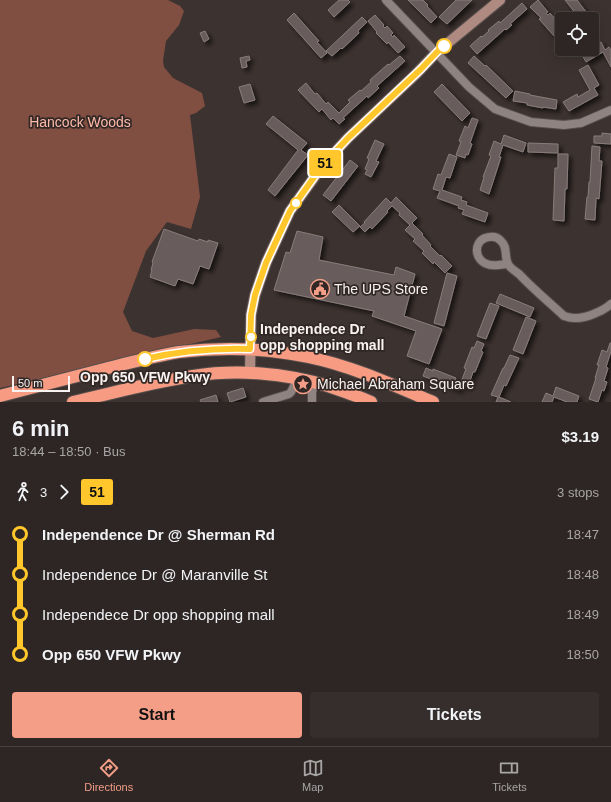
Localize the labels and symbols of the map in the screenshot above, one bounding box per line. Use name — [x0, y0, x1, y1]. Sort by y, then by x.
unlabelled marker — [436, 38, 452, 54]
park label: Hancock Woods — [29, 114, 131, 130]
line badge: 51 — [307, 150, 343, 176]
unlabelled marker — [290, 197, 302, 209]
public building icon: The UPS Store — [309, 278, 331, 300]
place label: The UPS Store — [334, 281, 428, 297]
place label: Independece Dr opp shopping mall — [260, 321, 384, 353]
marker: Independece Dr opp shopping mall — [245, 331, 257, 343]
marker: Opp 650 VFW Pkwy — [137, 351, 153, 367]
place label: Opp 650 VFW Pkwy — [80, 369, 210, 385]
place icon: Michael Abraham Square — [292, 373, 314, 395]
scale bar — [12, 374, 70, 393]
place label: Michael Abraham Square — [317, 376, 474, 392]

